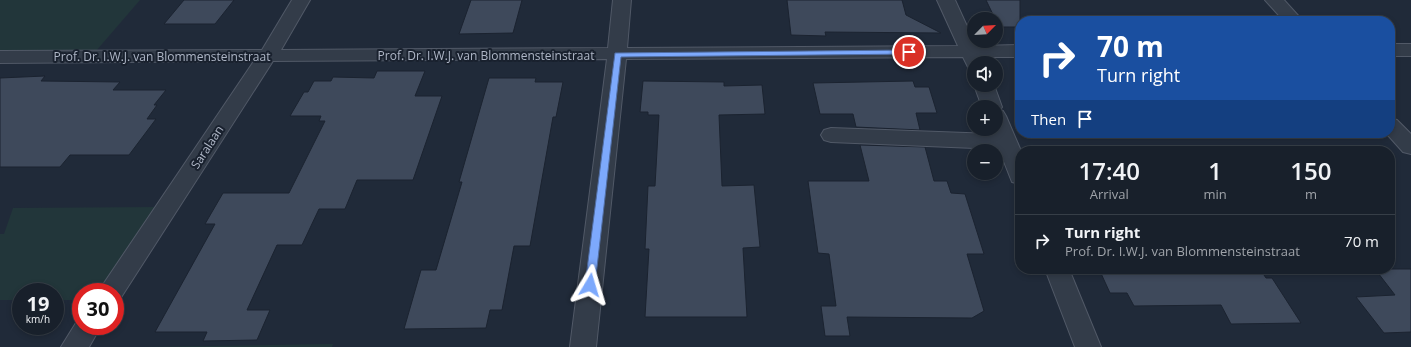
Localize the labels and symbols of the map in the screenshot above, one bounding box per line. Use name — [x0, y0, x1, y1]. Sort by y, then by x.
north arrow — [967, 12, 1003, 48]
pin — [892, 35, 926, 69]
street label: Prof. Dr. I.W.J. van Blommensteinstraat — [378, 47, 594, 64]
street label: Prof. Dr. I.W.J. van Blommensteinstraat — [54, 48, 270, 65]
street label: Saralaan — [187, 122, 227, 172]
position arrow — [569, 264, 611, 306]
speed limit sign: 30 — [72, 283, 124, 335]

